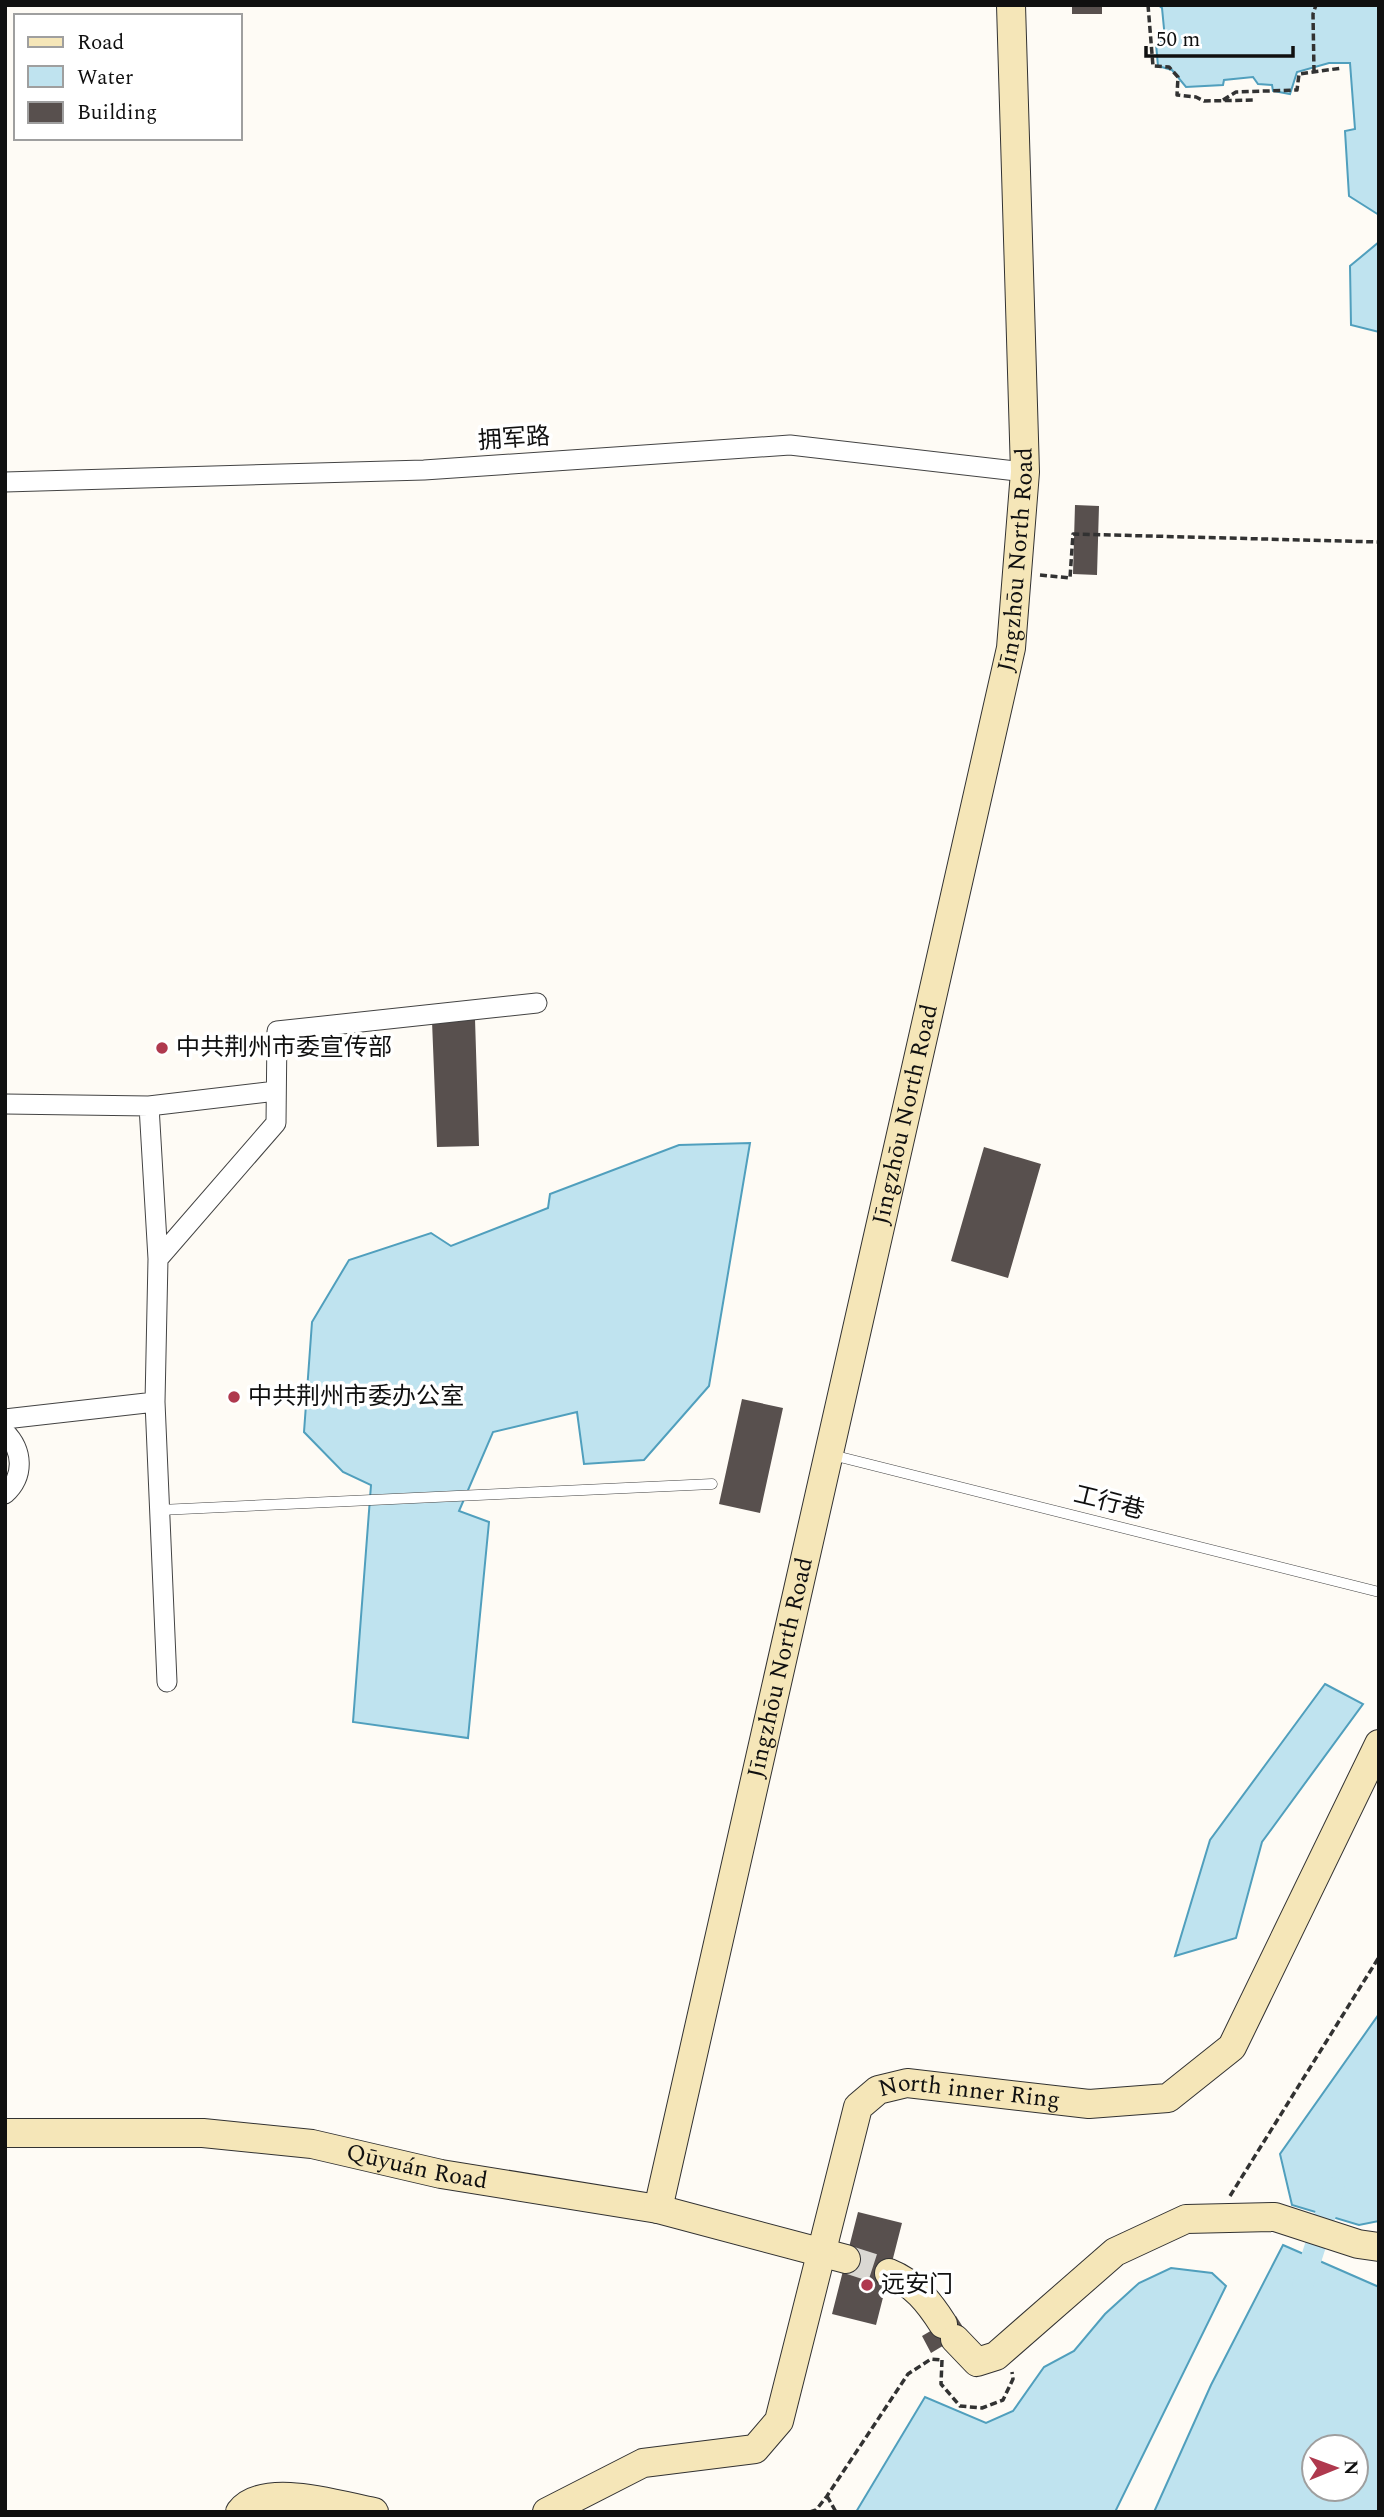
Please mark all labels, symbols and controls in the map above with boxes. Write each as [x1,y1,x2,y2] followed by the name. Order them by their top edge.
[14,14,242,140] legend
[1146,14,1293,58] scale bar
[1156,24,1200,56] text: 50 m
[77,27,124,59] text: Road
[77,62,133,94] text: Water
[77,97,157,129] text: Building
[477,419,551,459] street label: 拥军路
[988,447,1043,675] street label: Jīngzhōu North Road
[863,1001,948,1229] street label: Jīngzhōu North Road
[176,1030,392,1066] place label: 中共荆州市委宣传部
[154,1040,170,1056] marker: 中共荆州市委宣传部
[248,1379,464,1415] place label: 中共荆州市委办公室
[226,1389,242,1405] marker: 中共荆州市委办公室
[1070,1477,1148,1529] street label: 工行巷
[738,1554,823,1782] street label: Jīngzhōu North Road
[875,2065,1062,2119] street label: North inner Ring
[343,2135,490,2199] street label: Qūyuán Road
[881,2267,953,2303] place label: 远安门
[859,2277,875,2293] marker: 远安门
[1300,2433,1370,2503] north arrow
[1336,2460,1365,2476] text: N

